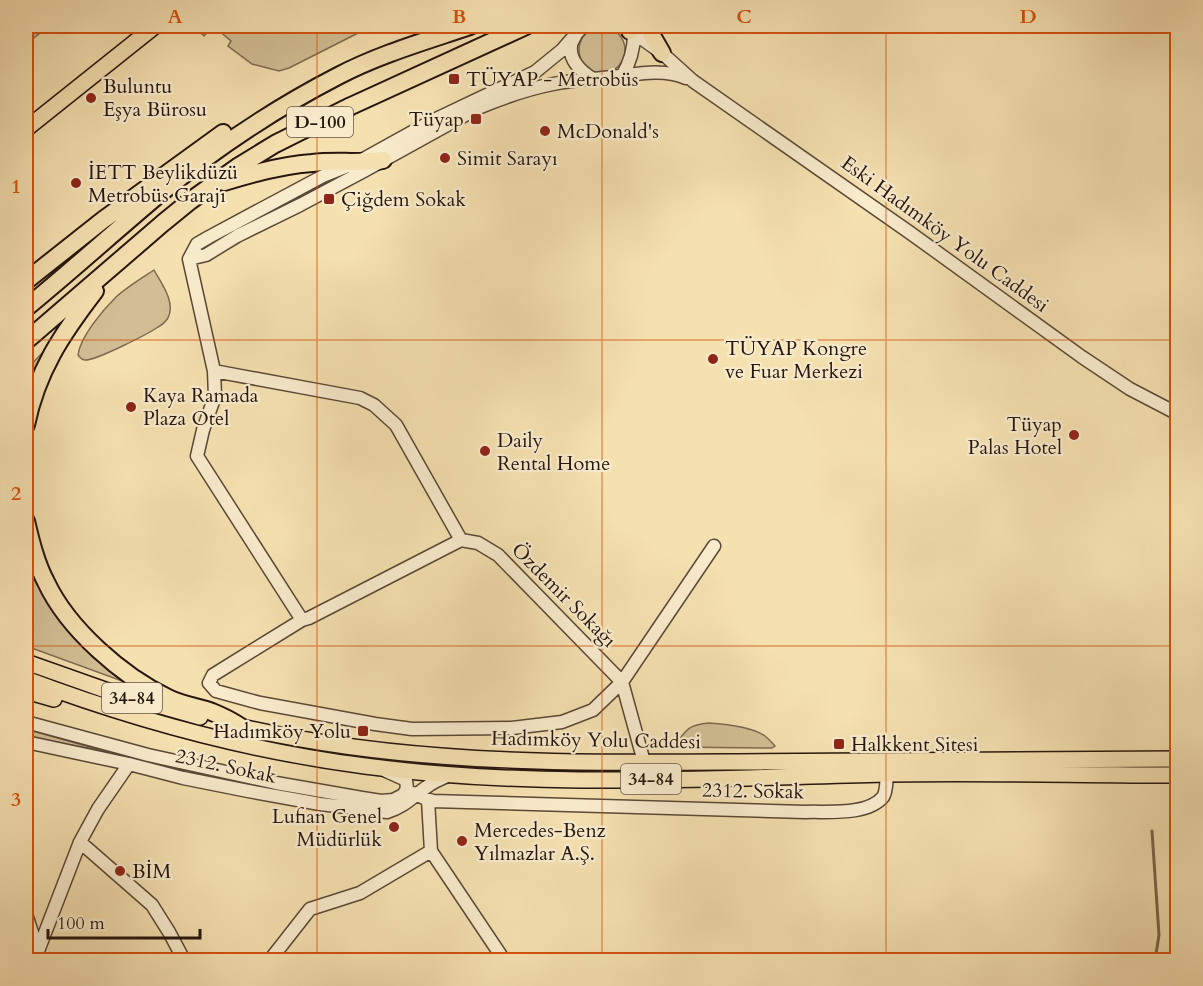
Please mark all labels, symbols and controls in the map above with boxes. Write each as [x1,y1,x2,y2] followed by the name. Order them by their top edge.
[167,3,183,30] text: A
[452,3,466,30] text: B
[736,3,752,30] text: C
[1019,3,1037,30] text: D
[466,66,638,93] place label: TÜYAP - Metrobüs
[447,72,461,86] marker: TÜYAP - Metrobüs
[103,73,207,123] place label: Buluntu Eşya Bürosu
[84,91,98,105] marker: Buluntu Eşya Bürosu
[409,106,464,133] place label: Tüyap
[287,107,353,137] road number: D-100
[469,112,483,126] marker: Tüyap
[557,118,659,145] place label: McDonald's
[538,124,552,138] marker: McDonald's
[457,145,558,172] place label: Simit Sarayı
[836,149,1055,319] street label: Eski Hadımköy Yolu Caddesi
[438,151,452,165] marker: Simit Sarayı
[88,159,238,209] place label: İETT Beylikdüzü Metrobüs Garajı
[11,173,21,200] text: 1
[69,176,83,190] marker: İETT Beylikdüzü Metrobüs Garajı
[341,186,466,213] place label: Çiğdem Sokak
[322,192,336,206] marker: Çiğdem Sokak
[725,335,867,385] place label: TÜYAP Kongre ve Fuar Merkezi
[706,352,720,366] marker: TÜYAP Kongre ve Fuar Merkezi
[143,382,259,432] place label: Kaya Ramada Plaza Otel
[124,400,138,414] marker: Kaya Ramada Plaza Otel
[968,411,1062,461] place label: Tüyap Palas Hotel
[497,427,610,477] place label: Daily Rental Home
[1067,428,1081,442] marker: Tüyap Palas Hotel
[478,444,492,458] marker: Daily Rental Home
[11,480,21,507] text: 2
[506,537,623,654] street label: Özdemir Sokağı
[102,683,162,713] road number: 34-84
[213,718,351,745] place label: Hadımköy Yolu
[356,724,370,738] marker: Hadımköy Yolu
[491,725,701,755] street label: Hadımköy Yolu Caddesi
[851,731,979,758] place label: Halkkent Sitesi
[832,737,846,751] marker: Halkkent Sitesi
[173,742,279,790] street label: 2312. Sokak
[621,764,681,794] road number: 34-84
[702,777,805,805] street label: 2312. Sokak
[11,786,21,813] text: 3
[272,803,382,853] place label: Lufian Genel Müdürlük
[474,817,606,867] place label: Mercedes-Benz Yılmazlar A.Ş.
[387,820,401,834] marker: Lufian Genel Müdürlük
[455,834,469,848] marker: Mercedes-Benz Yılmazlar A.Ş.
[132,858,171,885] place label: BİM
[113,864,127,878] marker: BİM
[48,902,200,940] scale bar
[57,911,105,936] text: 100 m

